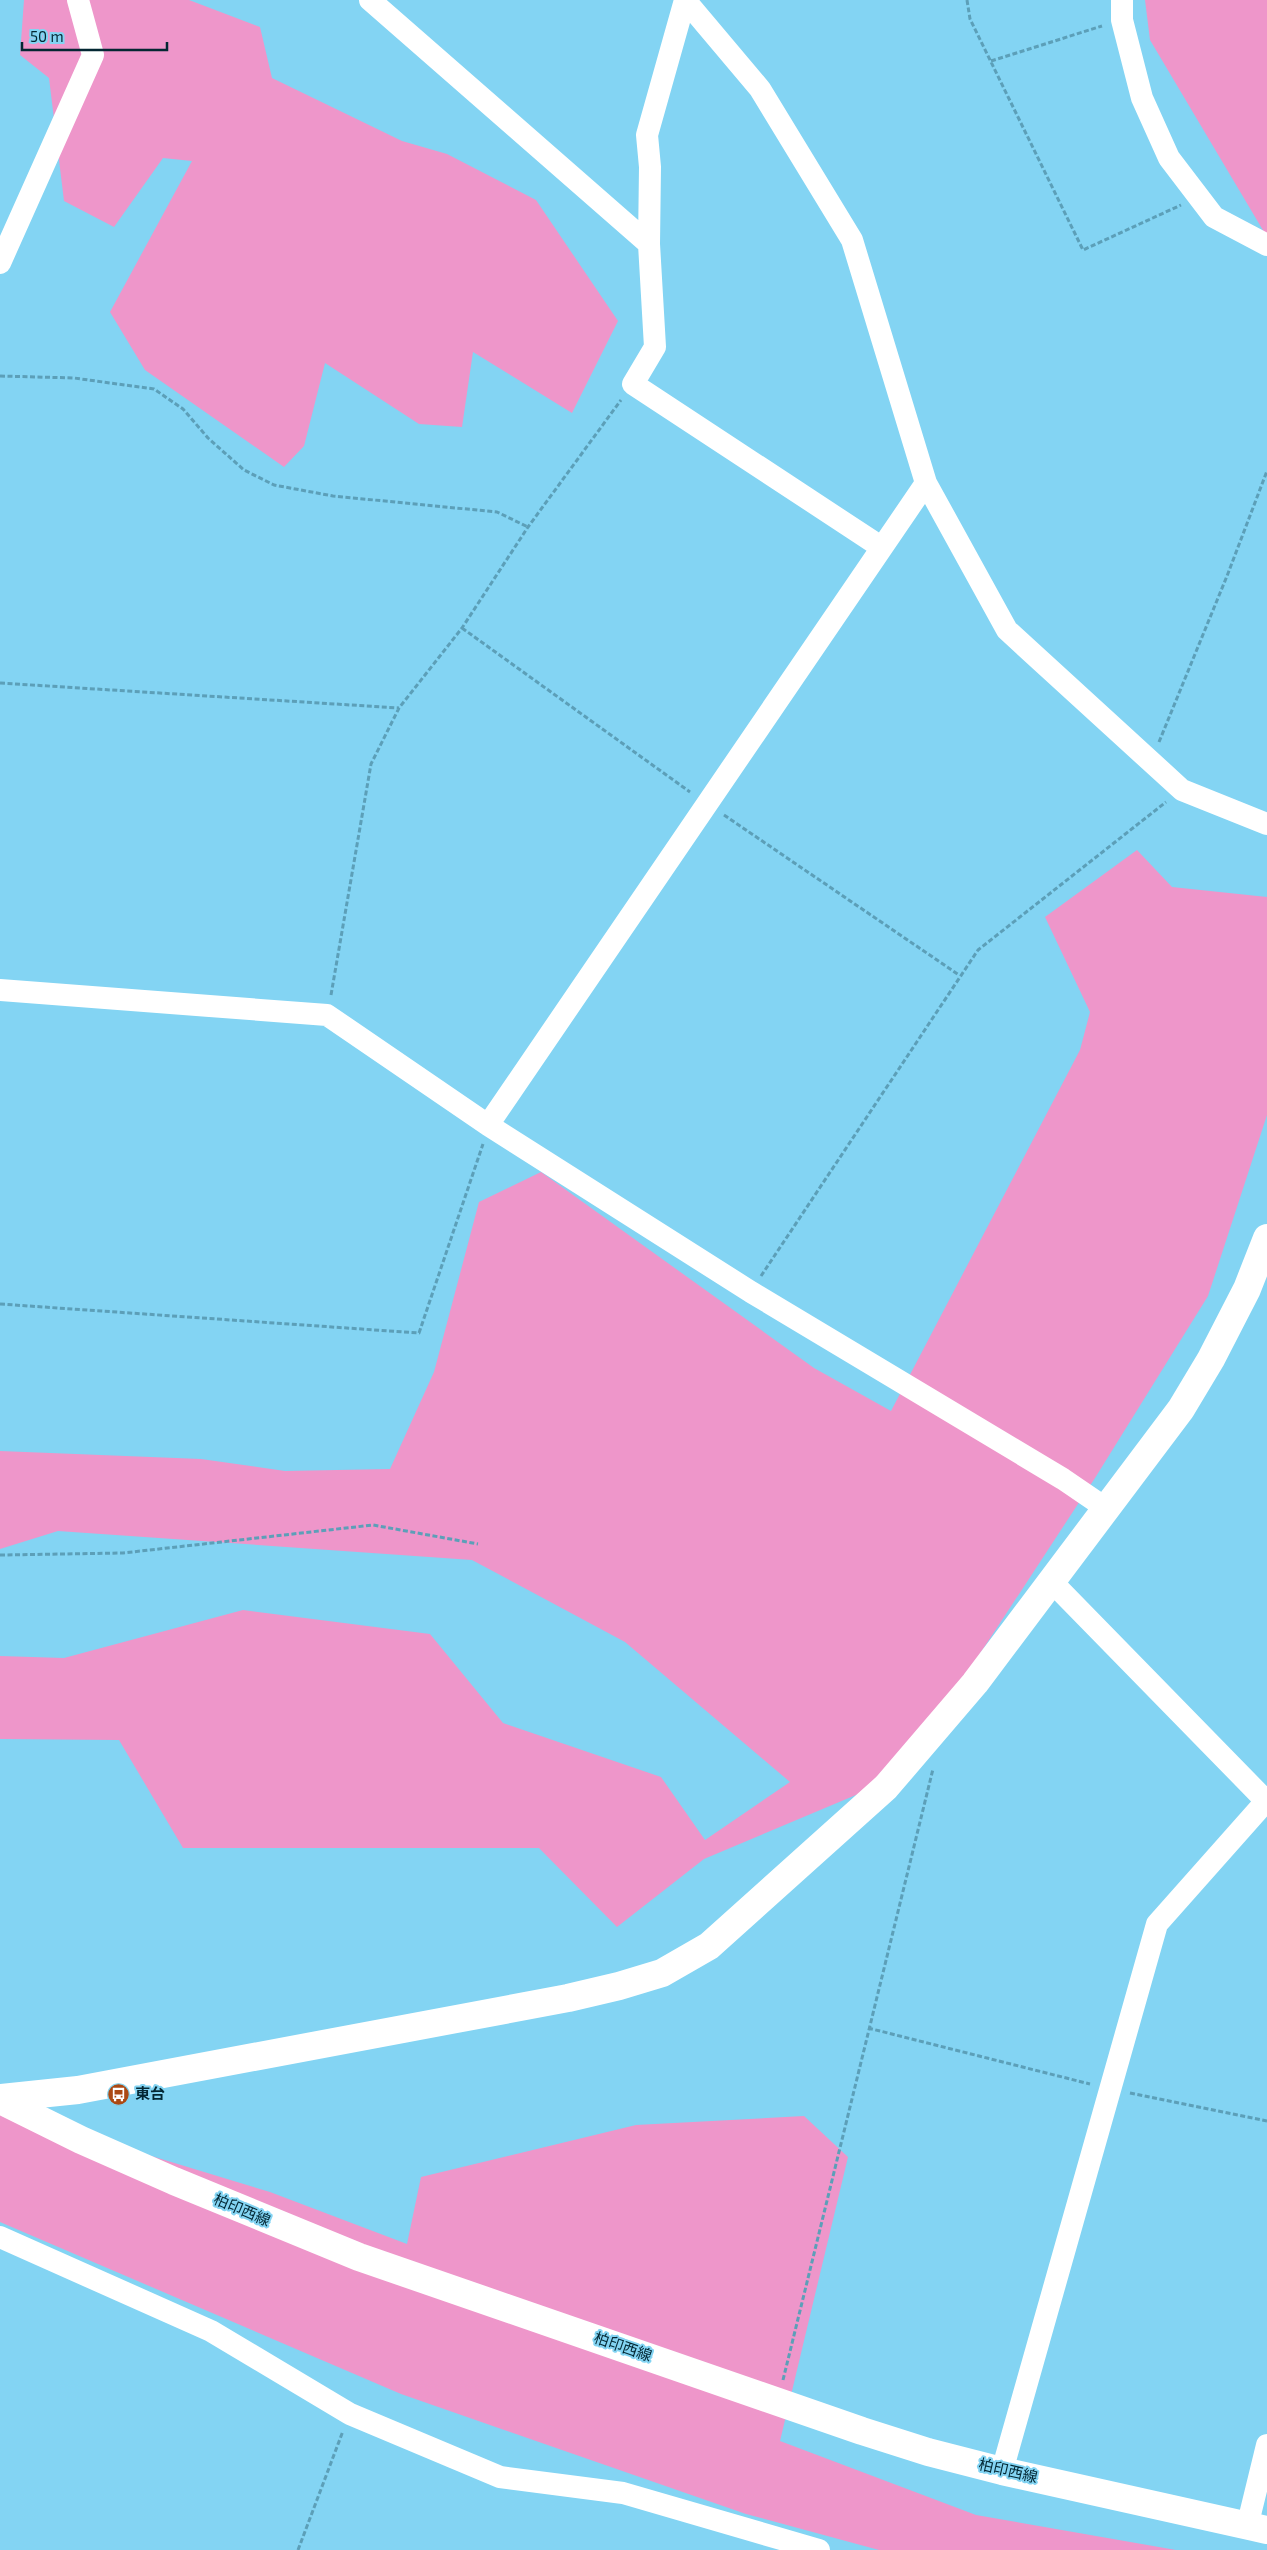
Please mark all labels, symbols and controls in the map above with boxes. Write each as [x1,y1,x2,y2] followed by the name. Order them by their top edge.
[22,20,168,52] scale bar
[30,27,64,45] text: 50 m
[107,2082,131,2106] bus stop icon: 東台
[135,2084,165,2102] place label: 東台
[211,2189,274,2229] street label: 柏印西線
[592,2328,655,2364] street label: 柏印西線
[977,2455,1039,2486] street label: 柏印西線

